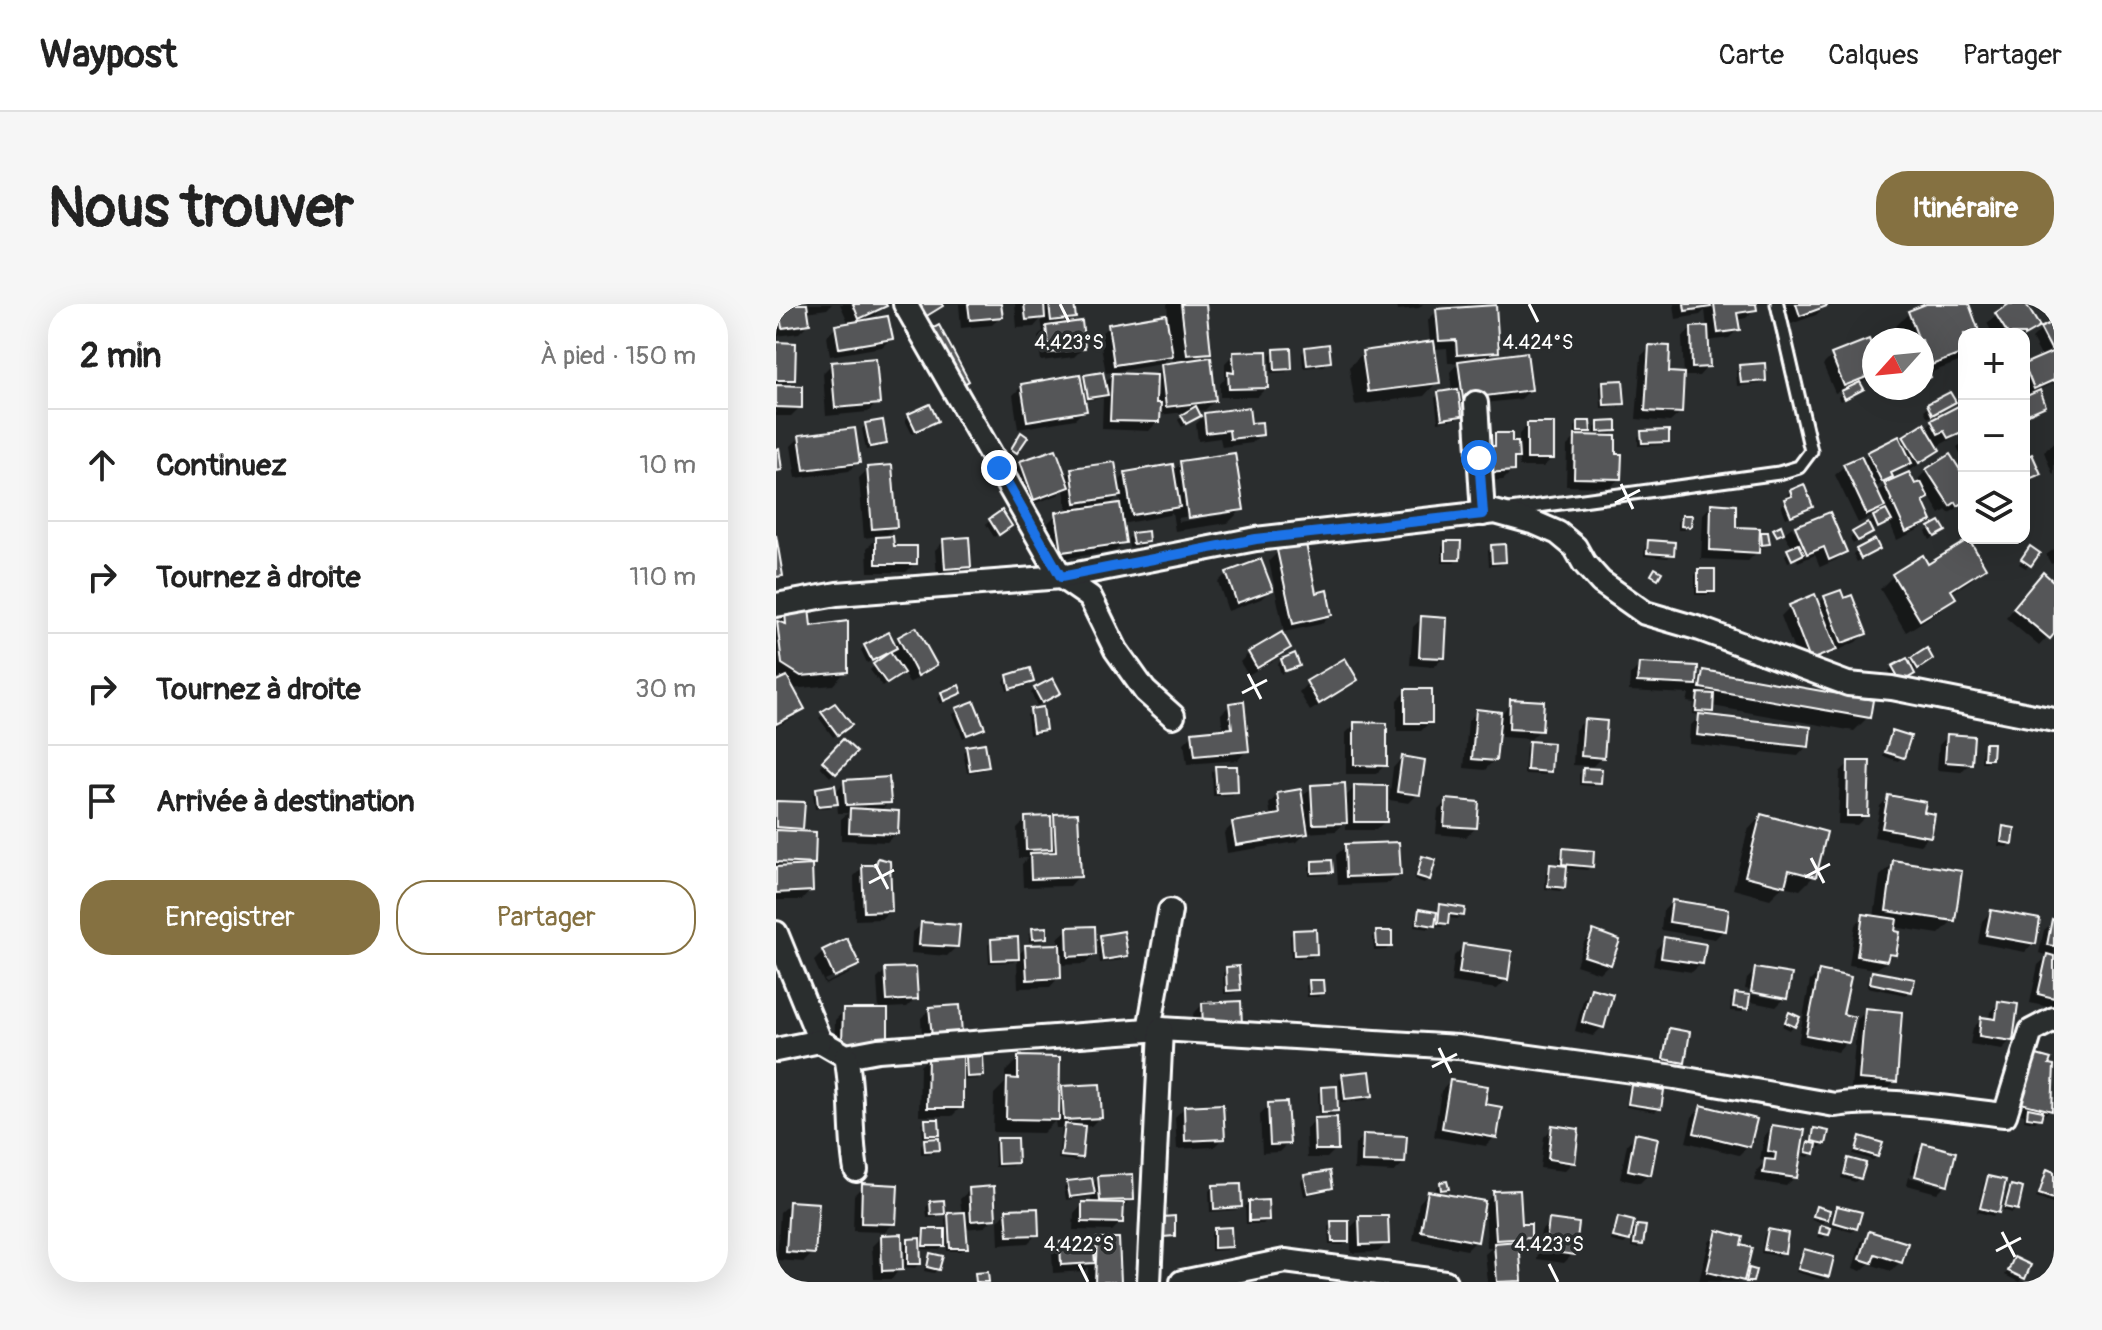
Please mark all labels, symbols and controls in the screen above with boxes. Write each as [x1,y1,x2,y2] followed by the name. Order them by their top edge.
[40,31,177,79] text: Waypost
[1719,38,1784,73] text: Carte
[1828,38,1918,73] text: Calques
[1962,38,2062,73] text: Partager
[1876,171,2054,246] button: Itinéraire
[48,174,354,243] text: Nous trouver
[1862,328,1934,400] north arrow
[1958,328,2030,544] map controls
[1958,328,2030,400] button: +
[1034,330,1104,355] text: 4.423°S
[1503,330,1573,355] text: 4.424°S
[80,335,162,378] text: 2 min
[540,340,696,372] text: À pied · 150 m
[1958,400,2030,472] button: −
[1461,440,1497,476] route start
[80,443,124,487] icon: ahead
[156,447,287,484] text: Continuez
[639,449,696,481] text: 10 m
[981,450,1017,486] route end
[1958,472,2030,544] button: layers
[80,555,124,599] icon: right
[156,559,360,596] text: Tournez à droite
[629,561,696,593] text: 110 m
[80,667,124,711] icon: right
[156,671,360,708] text: Tournez à droite
[635,673,696,705] text: 30 m
[80,779,124,823] icon: arrive
[156,783,415,820] text: Arrivée à destination
[80,880,380,955] button: Enregistrer
[396,880,696,955] button: Partager
[1044,1232,1114,1257] text: 4.422°S
[1514,1232,1584,1257] text: 4.423°S

